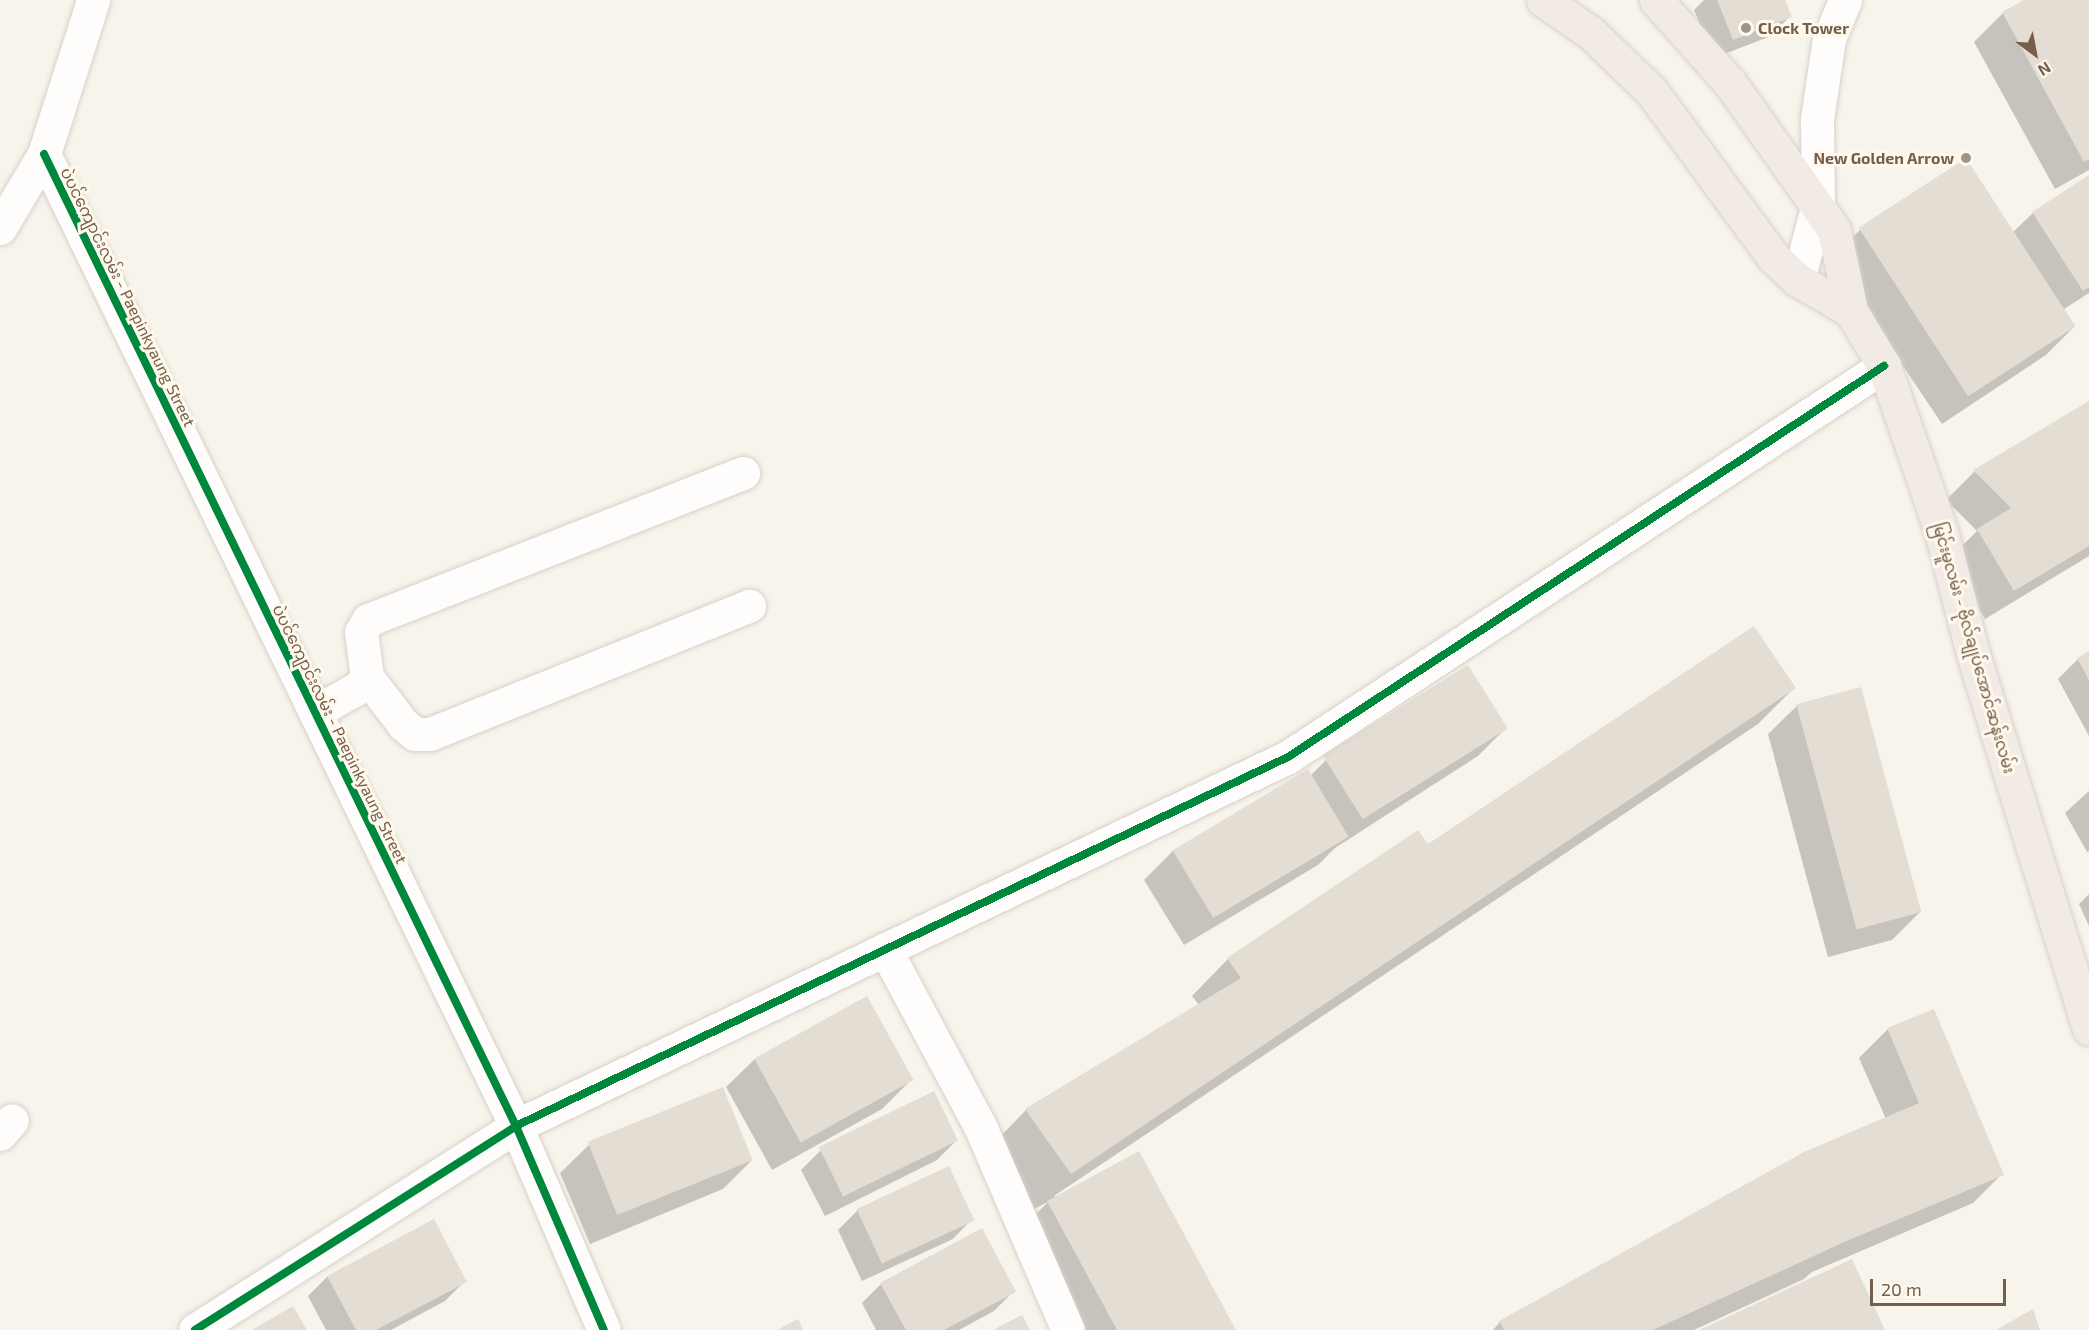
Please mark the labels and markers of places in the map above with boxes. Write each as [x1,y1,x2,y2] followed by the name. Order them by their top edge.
[1758,18,1849,38] place label: Clock Tower
[1739,21,1753,35] marker: Clock Tower
[1813,148,1954,168] place label: New Golden Arrow
[1959,151,1973,165] marker: New Golden Arrow

